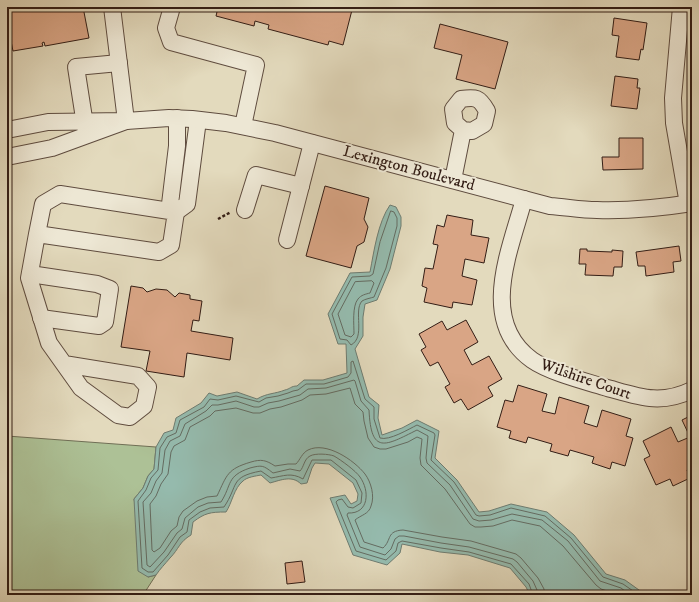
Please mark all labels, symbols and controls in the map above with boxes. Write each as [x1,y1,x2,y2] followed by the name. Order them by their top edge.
[341,141,477,195] street label: Lexington Boulevard
[537,354,634,404] street label: Wilshire Court

